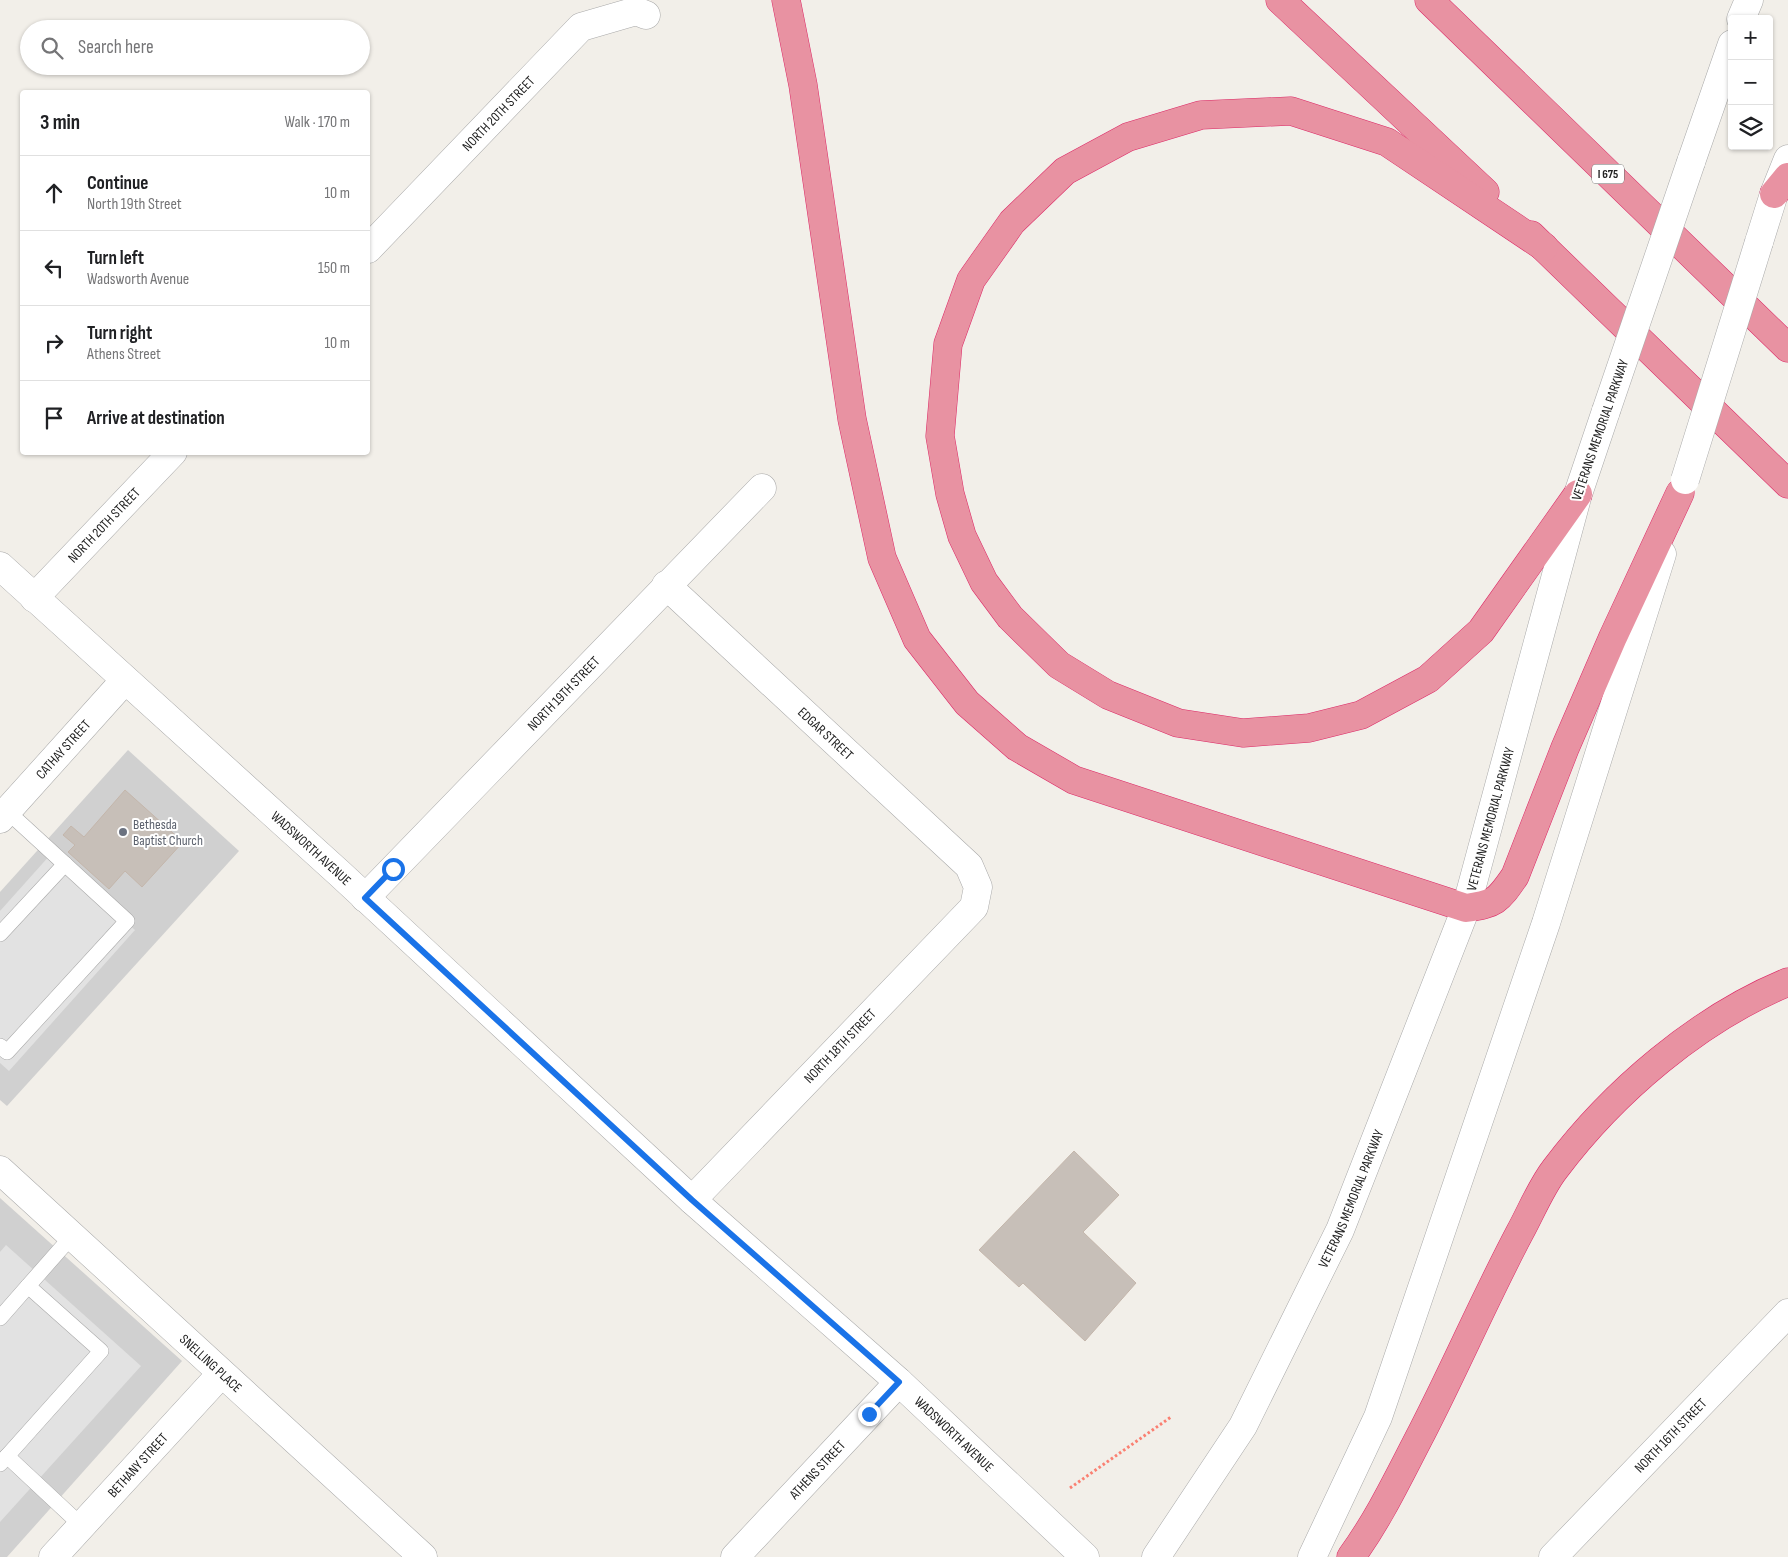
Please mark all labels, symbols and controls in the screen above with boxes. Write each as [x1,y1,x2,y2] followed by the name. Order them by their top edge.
[1728,15,1773,150] map controls
[1728,15,1773,60] button: +
[20,20,370,75] search box
[38,34,66,62] icon: search
[78,36,154,59] text: Search here
[1728,60,1773,105] button: −
[458,72,538,154] street label: NORTH 20TH STREET
[1728,105,1773,150] button: layers
[40,110,80,135] text: 3 min
[285,113,350,132] text: Walk · 170 m
[1592,164,1624,183] road number: I 675
[87,172,148,195] text: Continue
[40,179,68,207] icon: ahead
[324,184,350,203] text: 10 m
[87,195,182,214] text: North 19th Street
[87,247,144,270] text: Turn left
[40,254,68,282] icon: left
[318,259,350,278] text: 150 m
[87,270,189,289] text: Wadsworth Avenue
[87,322,152,345] text: Turn right
[40,329,68,357] icon: right
[324,334,350,353] text: 10 m
[87,345,161,364] text: Athens Street
[1568,357,1632,503] street label: VETERANS MEMORIAL PARKWAY
[40,404,68,432] icon: arrive
[87,407,225,430] text: Arrive at destination
[64,484,144,566] street label: NORTH 20TH STREET
[523,652,603,734] street label: NORTH 19TH STREET
[795,703,857,763] street label: EDGAR STREET
[32,716,94,782] street label: CATHAY STREET
[1463,745,1518,893] street label: VETERANS MEMORIAL PARKWAY
[268,807,355,889] street label: WADSWORTH AVENUE
[133,816,203,849] place label: Bethesda Baptist Church
[117,826,129,838] marker: Bethesda Baptist Church
[382,858,405,881] route start
[800,1005,880,1087] street label: NORTH 18TH STREET
[1314,1127,1387,1270] street label: VETERANS MEMORIAL PARKWAY
[176,1330,246,1396] street label: SNELLING PLACE
[911,1393,998,1475] street label: WADSWORTH AVENUE
[1631,1394,1710,1476] street label: NORTH 16TH STREET
[858,1403,881,1426] route end
[104,1429,172,1501] street label: BETHANY STREET
[785,1436,849,1503] street label: ATHENS STREET

